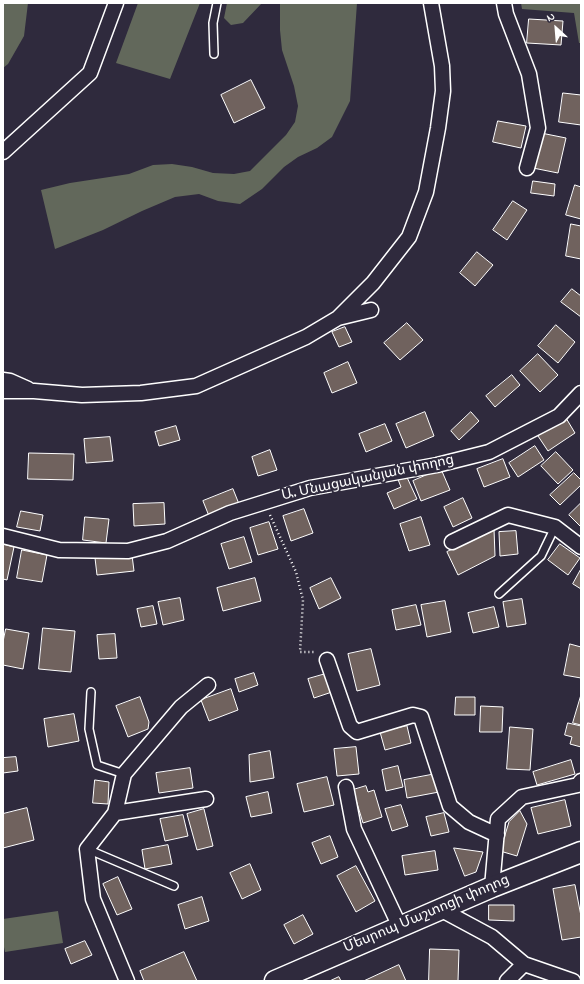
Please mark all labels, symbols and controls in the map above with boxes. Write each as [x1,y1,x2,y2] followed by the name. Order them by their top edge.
[536,8,576,48] north arrow
[544,8,558,26] text: N
[280,453,456,505] street label: Ա. Մնացականյան փողոց
[342,872,512,958] street label: Մեսրոպ Մաշտոցի փողոց

